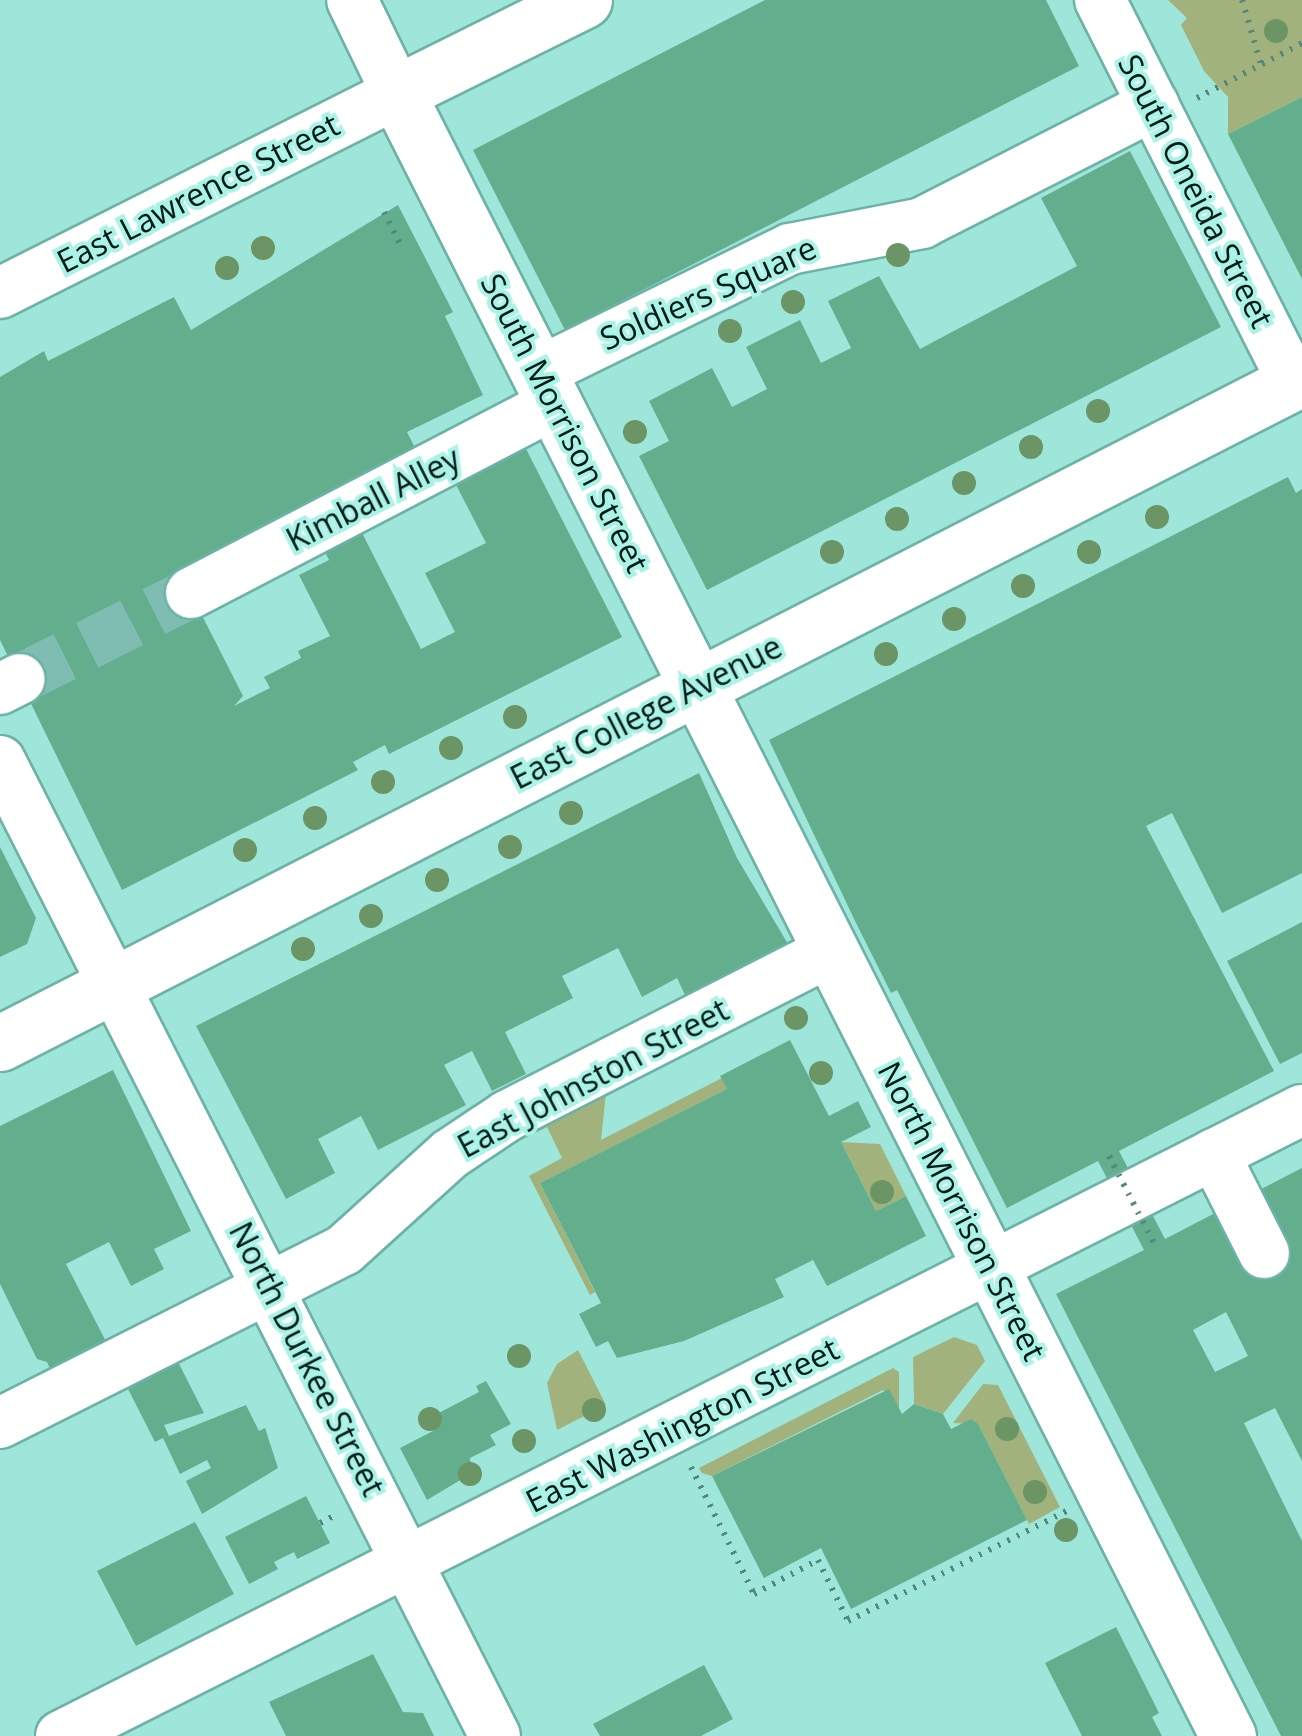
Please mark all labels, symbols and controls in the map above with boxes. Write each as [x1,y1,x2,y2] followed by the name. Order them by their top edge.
[1110,48,1282,334] street label: South Oneida Street
[51,105,345,281] street label: East Lawrence Street
[594,228,822,358] street label: Soldiers Square
[473,267,657,579] street label: South Morrison Street
[280,439,466,559] street label: Kimball Alley
[504,627,788,797] street label: East College Avenue
[451,990,735,1166] street label: East Johnston Street
[870,1055,1054,1367] street label: North Morrison Street
[221,1216,393,1502] street label: North Durkee Street
[519,1329,845,1521] street label: East Washington Street

